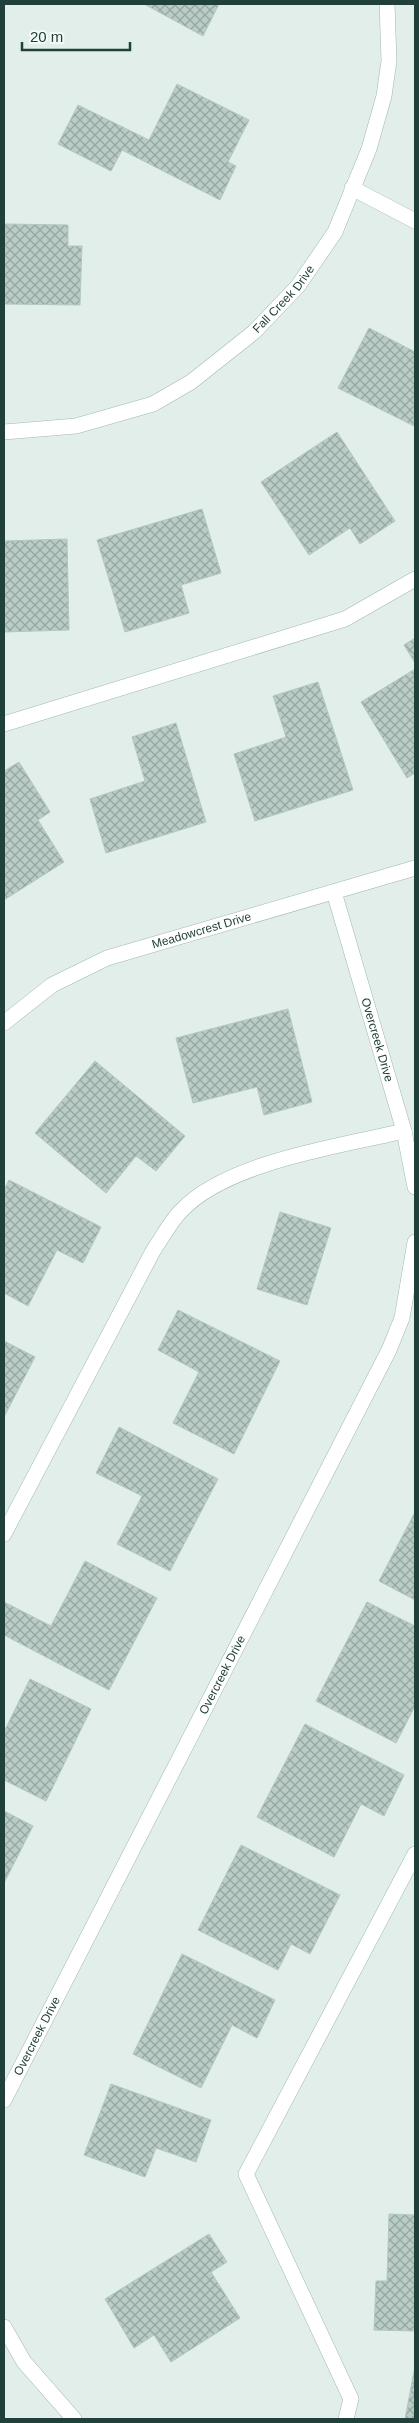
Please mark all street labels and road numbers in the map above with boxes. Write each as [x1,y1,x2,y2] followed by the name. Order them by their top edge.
[250,262,317,336] street label: Fall Creek Drive
[150,909,253,952] street label: Meadowcrest Drive
[358,996,396,1084] street label: Overcreek Drive
[196,1633,248,1717] street label: Overcreek Drive
[11,1994,63,2078] street label: Overcreek Drive

